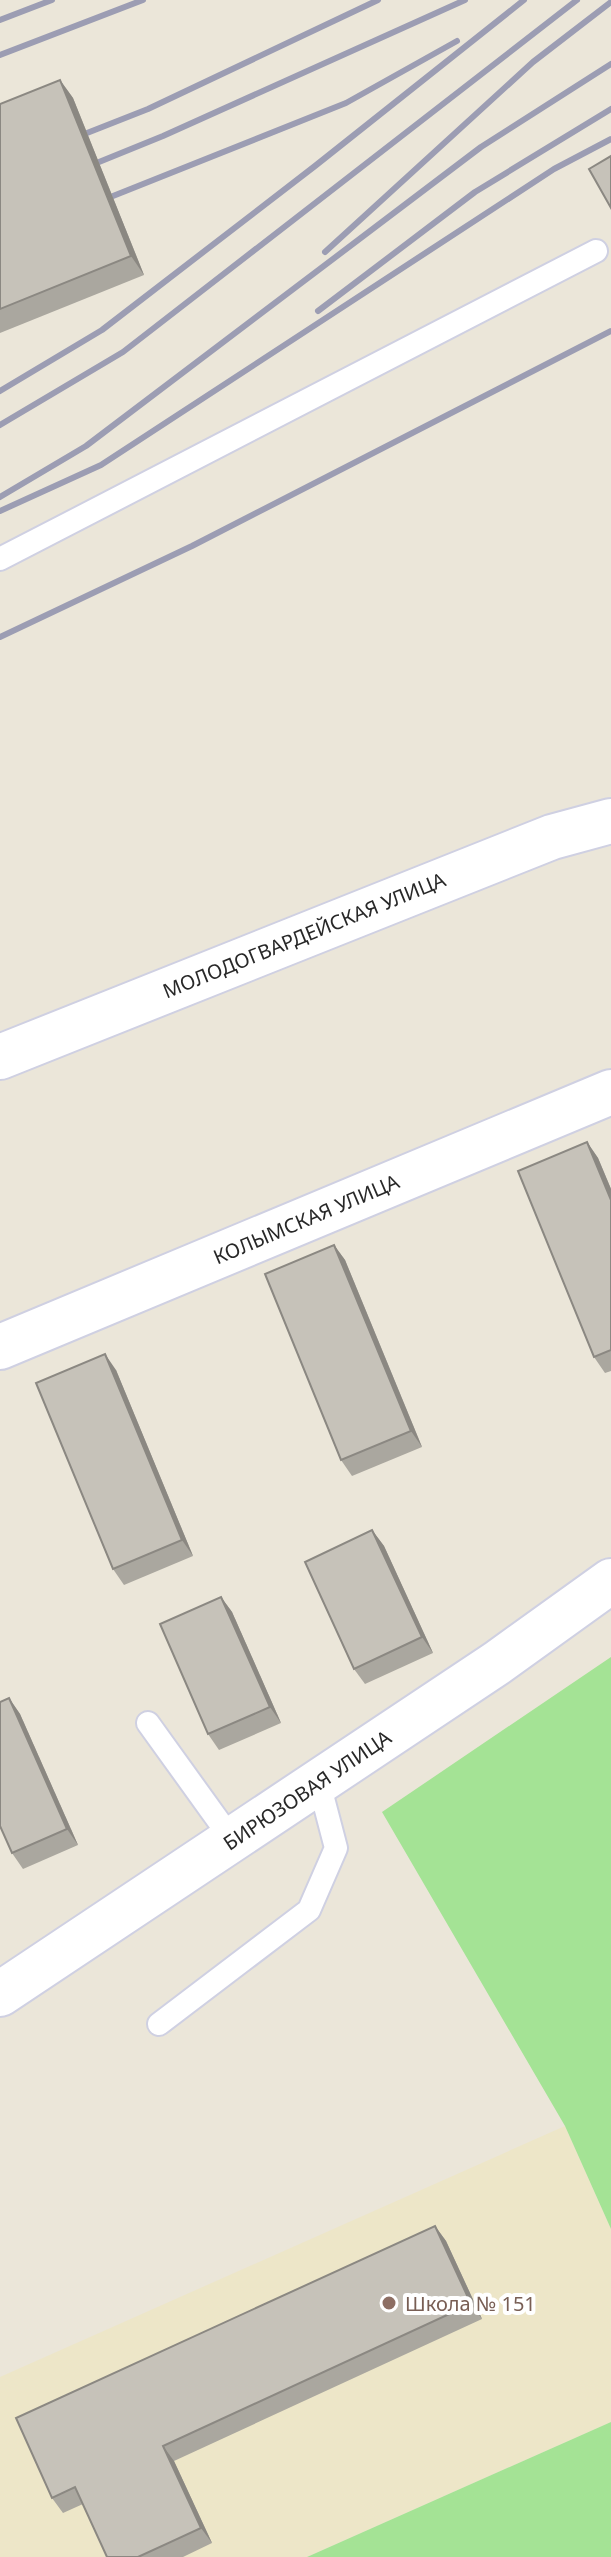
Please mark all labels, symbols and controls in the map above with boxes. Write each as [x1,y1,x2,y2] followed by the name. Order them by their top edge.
[159,866,450,1004] street label: МОЛОДОГВАРДЕЙСКАЯ УЛИЦА
[209,1168,403,1270] street label: КОЛЫМСКАЯ УЛИЦА
[218,1724,396,1856] street label: БИРЮЗОВАЯ УЛИЦА
[405,2290,536,2317] place label: Школа № 151
[380,2294,398,2312] marker: Школа № 151

